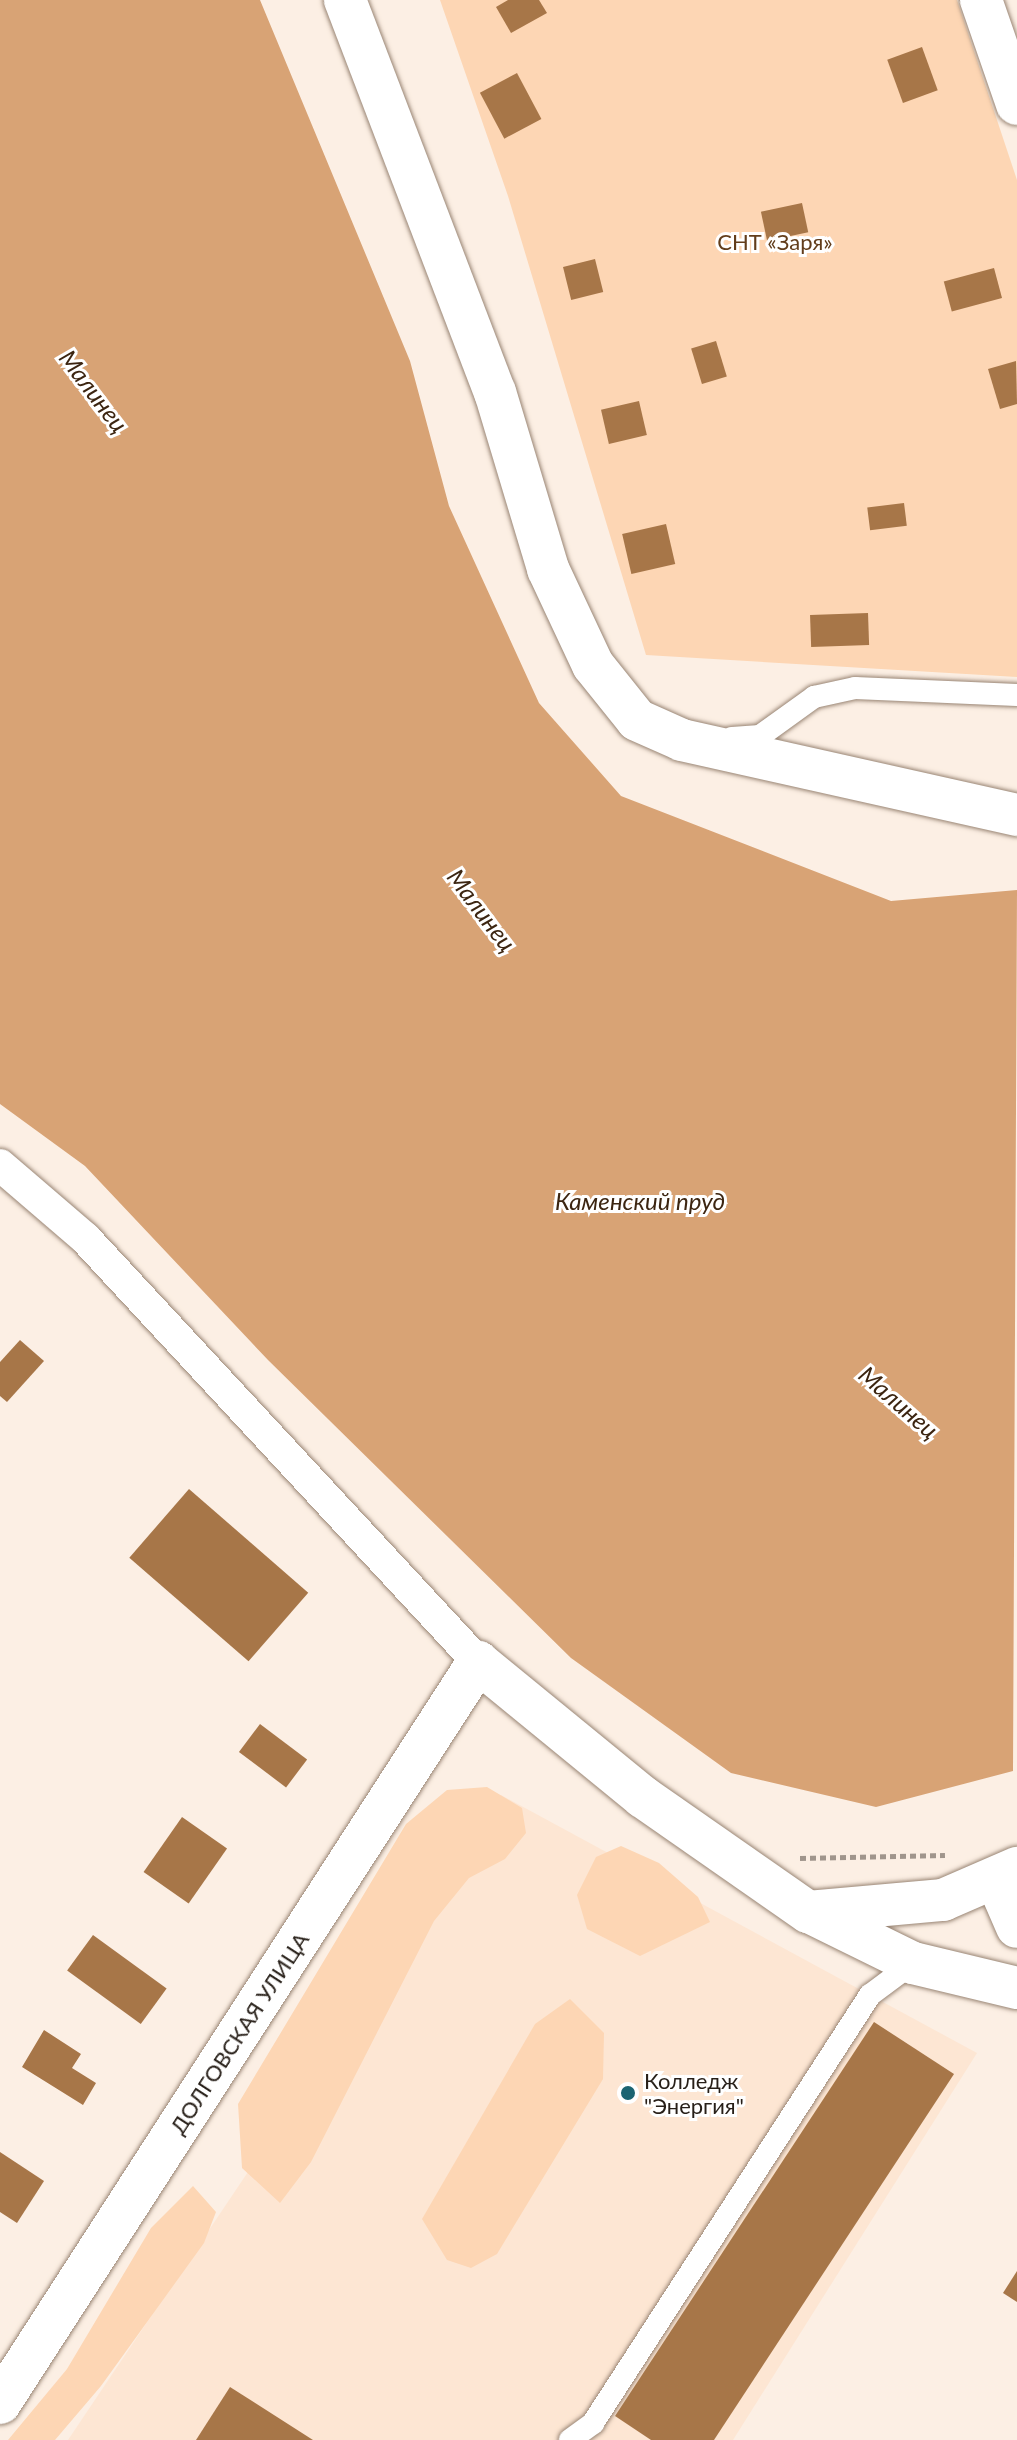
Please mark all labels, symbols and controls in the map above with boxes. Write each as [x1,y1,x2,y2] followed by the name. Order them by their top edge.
[717,229,833,255] park label: СНТ «Заря»
[54,344,134,438] water label: Малинец
[442,863,522,957] water label: Малинец
[555,1187,725,1215] water label: Каменский пруд
[853,1360,945,1444] water label: Малинец
[164,1927,314,2139] street label: ДОЛГОВСКАЯ УЛИЦА
[644,2067,744,2118] place label: Колледж "Энергия"
[619,2084,637,2102] marker: Колледж "Энергия"

